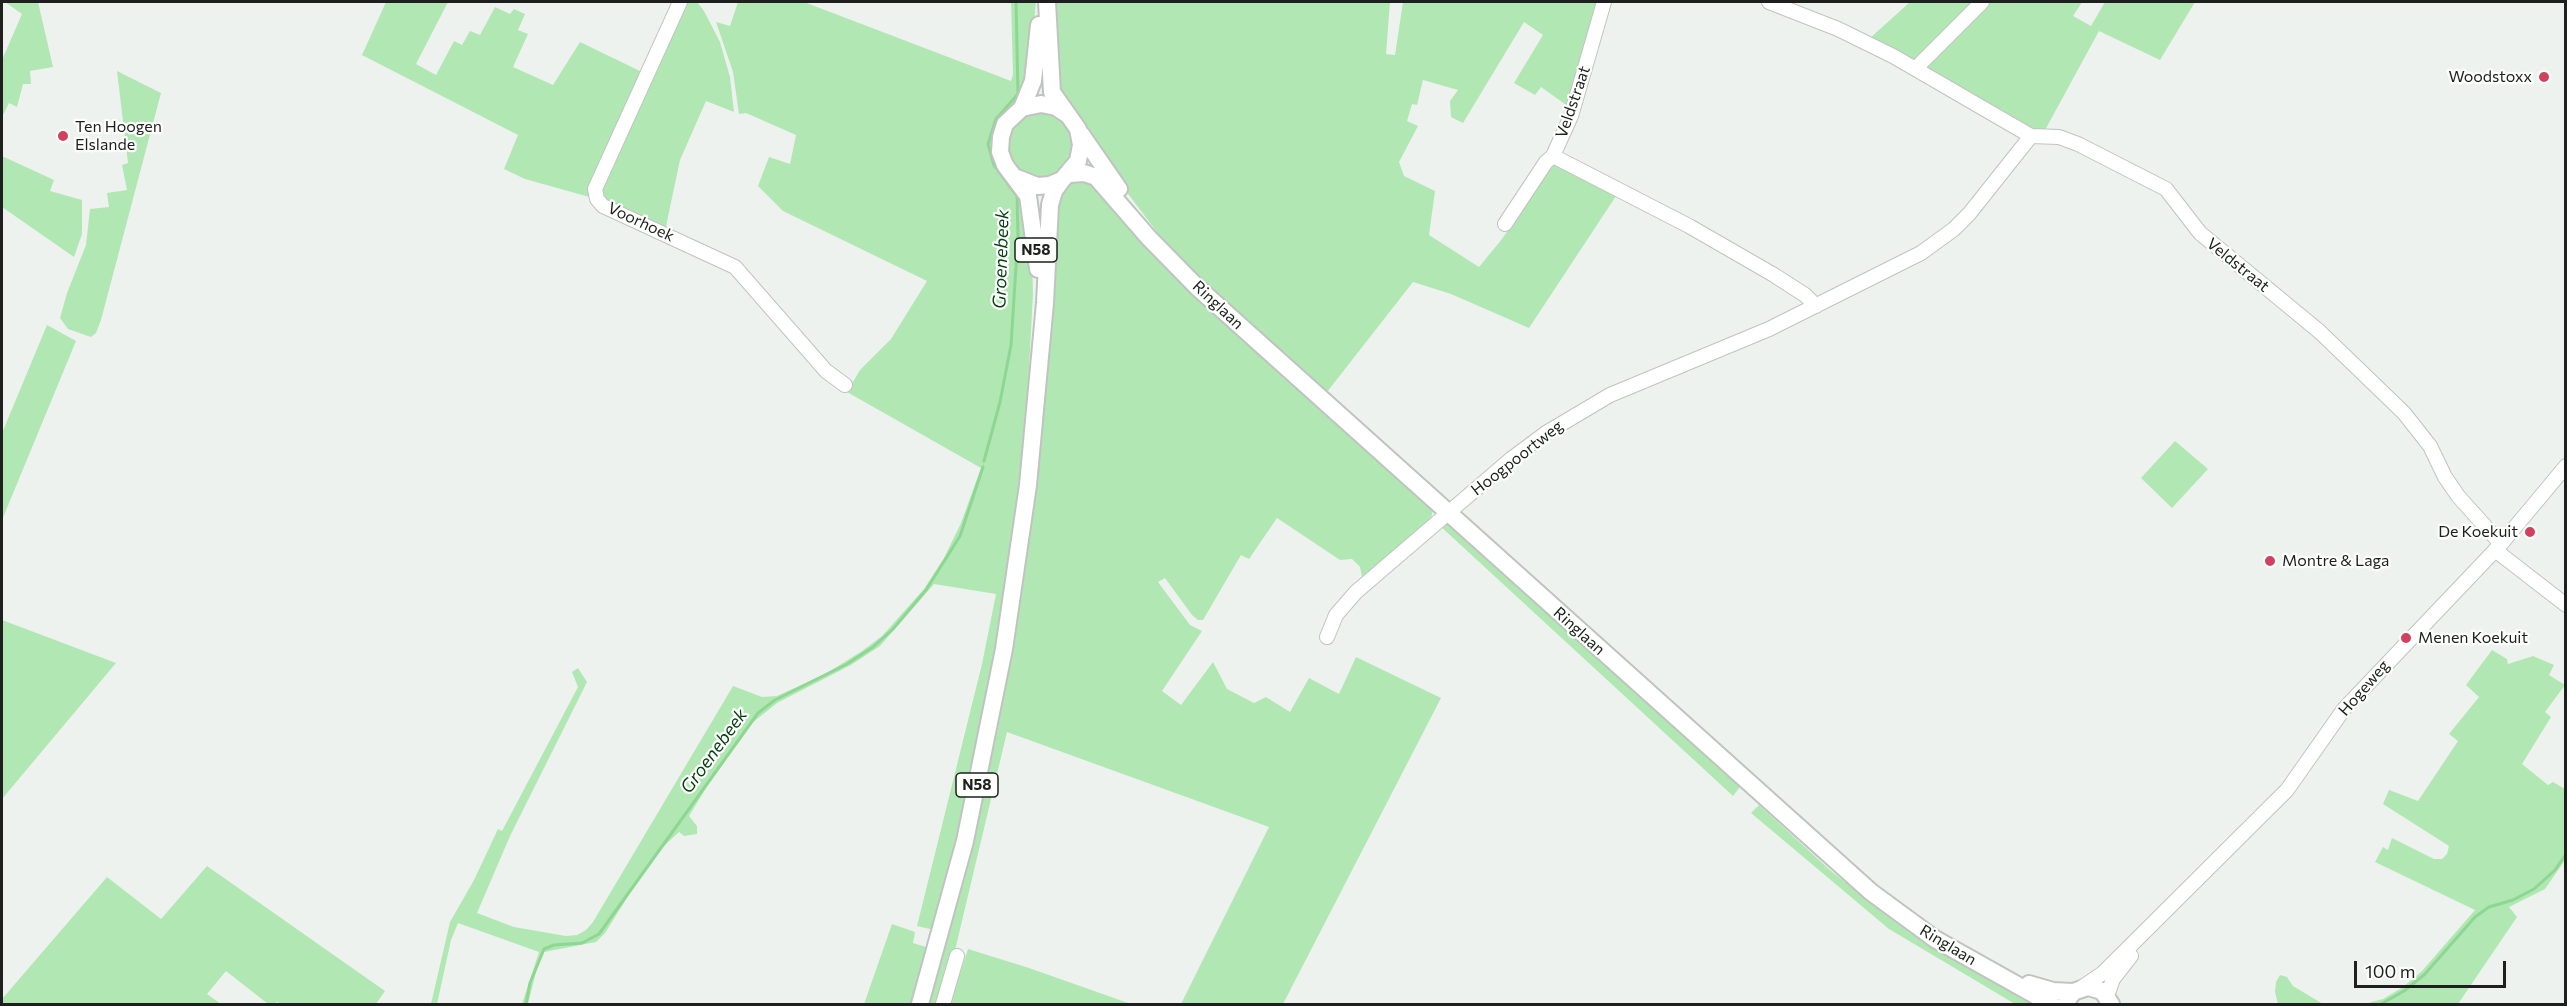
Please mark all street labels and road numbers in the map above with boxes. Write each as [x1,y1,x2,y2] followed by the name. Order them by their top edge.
[1552,63,1594,141] street label: Veldstraat
[605,198,677,246] street label: Voorhoek
[2203,234,2273,296] street label: Veldstraat
[1015,238,1057,262] road number: N58
[1189,277,1247,333] street label: Ringlaan
[1467,416,1567,500] street label: Hoogpoortweg
[1549,603,1609,659] street label: Ringlaan
[2334,656,2394,720] street label: Hogeweg
[956,773,998,797] road number: N58
[1916,921,1980,969] street label: Ringlaan

